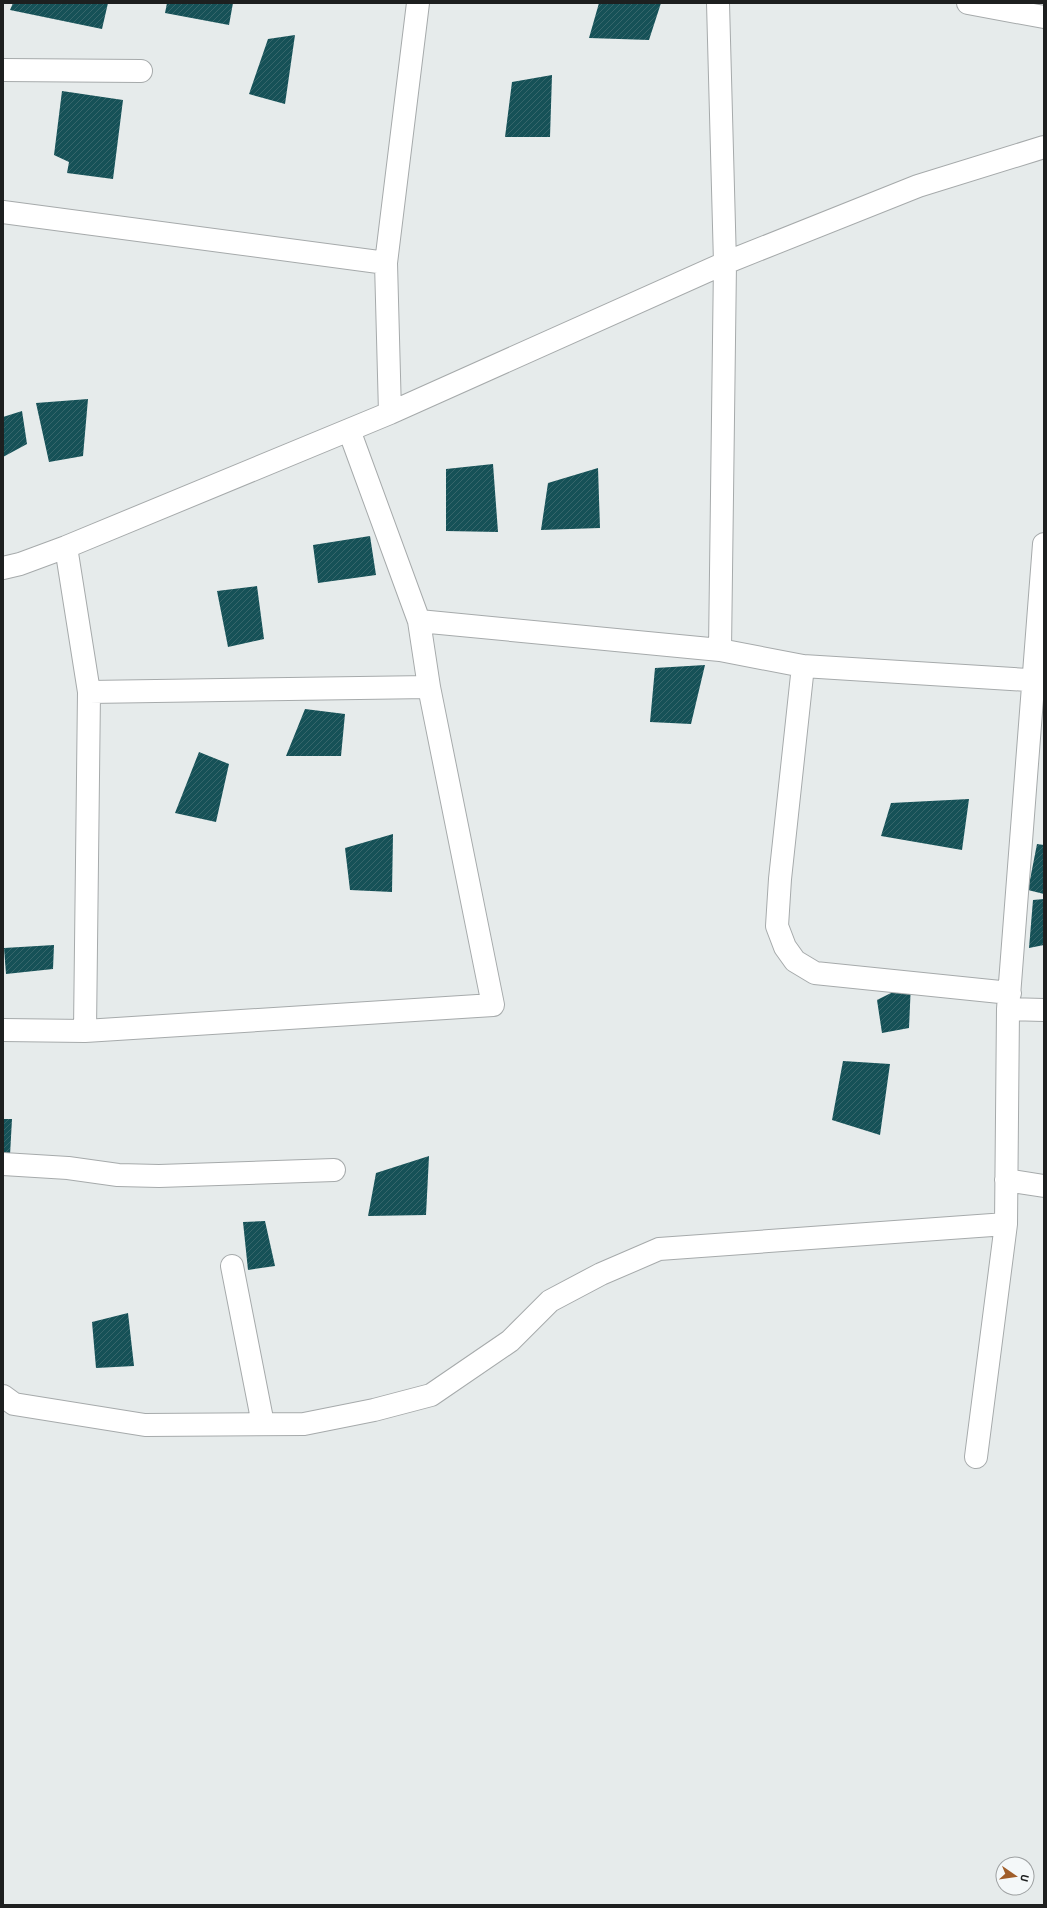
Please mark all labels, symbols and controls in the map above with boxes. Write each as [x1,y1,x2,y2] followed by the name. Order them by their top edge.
[995,1856,1035,1896] north arrow
[1016,1873,1033,1884] text: U

